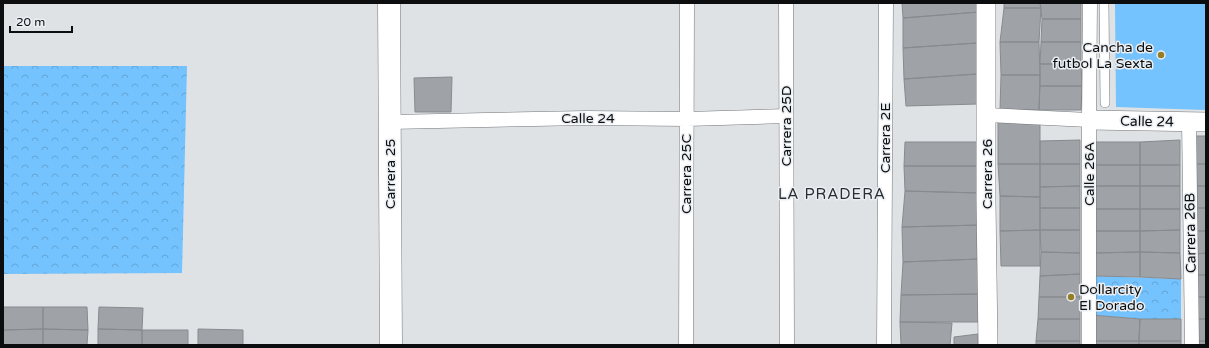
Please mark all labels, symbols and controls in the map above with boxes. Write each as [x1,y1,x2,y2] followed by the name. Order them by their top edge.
[10,8,72,34] scale bar
[16,15,45,29] text: 20 m
[1052,39,1153,72] place label: Cancha de futbol La Sexta
[1156,50,1166,60] marker: Cancha de futbol La Sexta
[778,85,795,167] street label: Carrera 25D
[877,103,894,173] street label: Carrera 2E
[561,110,615,127] street label: Calle 24
[1120,113,1174,130] street label: Calle 24
[678,134,695,214] street label: Carrera 25C
[382,139,399,209] street label: Carrera 25
[979,139,996,209] street label: Carrera 26
[1081,142,1098,206] street label: Calle 26A
[778,185,886,203] district label: LA PRADERA
[1181,193,1200,273] street label: Carrera 26B
[1079,281,1144,314] place label: Dollarcity El Dorado
[1066,292,1076,302] marker: Dollarcity El Dorado

